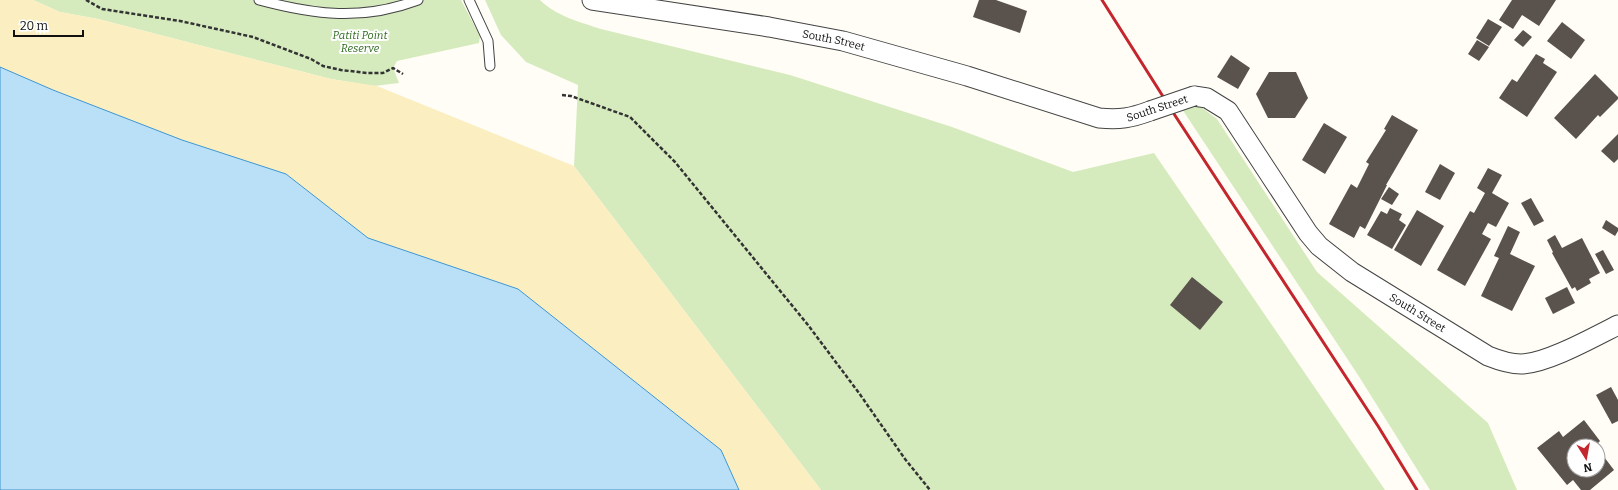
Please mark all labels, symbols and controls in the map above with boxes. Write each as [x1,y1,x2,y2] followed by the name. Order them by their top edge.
[14,12,83,38] scale bar
[20,19,49,33] text: 20 m
[801,27,866,54] street label: South Street
[333,29,388,55] park label: Patiti Point Reserve
[1125,92,1189,124] street label: South Street
[1387,291,1448,335] street label: South Street
[1566,438,1606,478] north arrow
[1582,460,1593,475] text: N

